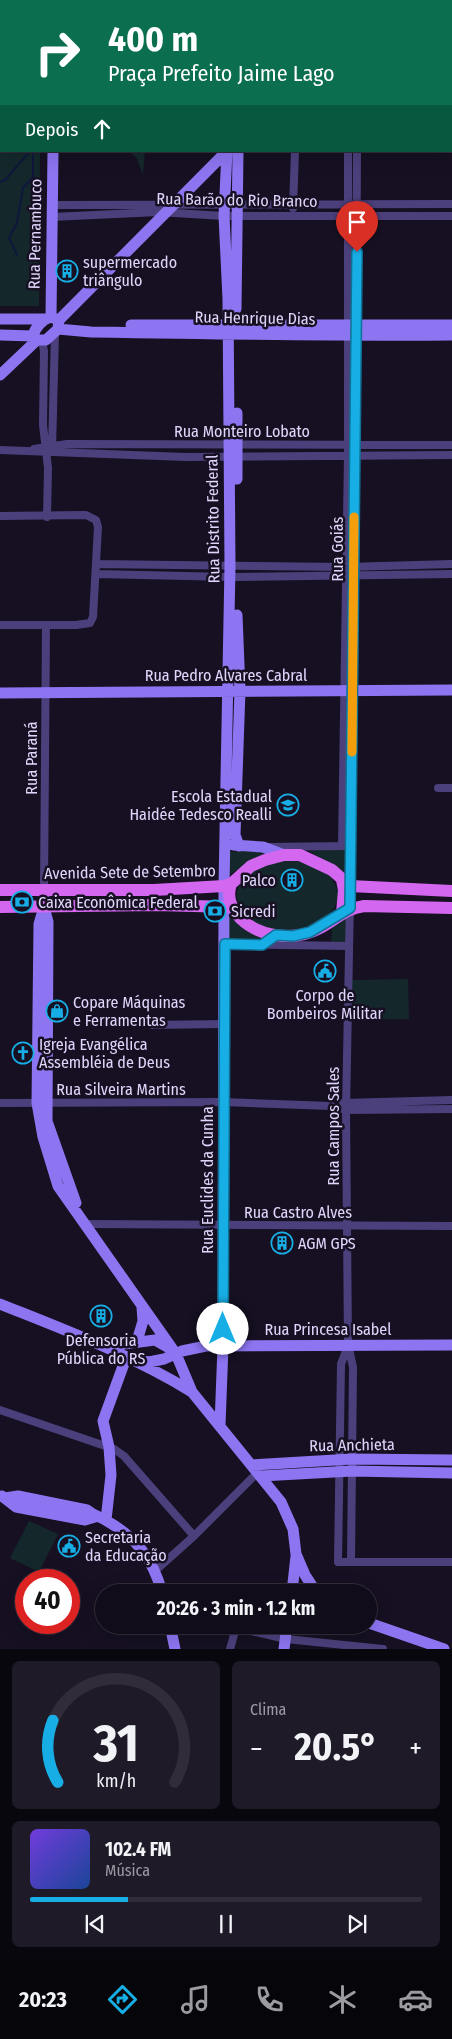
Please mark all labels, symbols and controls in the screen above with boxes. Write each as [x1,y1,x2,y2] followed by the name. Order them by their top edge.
[108,18,198,60] text: 400 m
[25,20,90,85] icon: right
[108,60,335,87] text: Praça Prefeito Jaime Lago
[88,115,116,143] icon: ahead
[25,118,78,141] text: Depois
[25,179,45,289] street label: Rua Pernambuco
[156,189,318,211] street label: Rua Barão do Rio Branco
[336,201,378,252] pin
[343,208,371,236] icon: arrive
[83,253,177,290] place label: supermercado triângulo
[55,259,79,283] building icon: supermercado triângulo
[194,307,316,329] street label: Rua Henrique Dias
[174,422,310,441] street label: Rua Monteiro Lobato
[202,454,224,584] street label: Rua Distrito Federal
[328,516,347,581] street label: Rua Goiás
[145,666,307,685] street label: Rua Pedro Alvares Cabral
[22,721,41,795] street label: Rua Paraná
[129,787,272,824] place label: Escola Estadual Haidée Tedesco Realli
[276,793,300,817] school or university icon: Escola Estadual Haidée Tedesco Realli
[44,861,216,883] street label: Avenida Sete de Setembro
[280,868,304,892] building icon: Palco
[242,871,276,890] place label: Palco
[10,890,34,914] bank icon: Caixa Econômica Federal
[38,893,198,912] place label: Caixa Econômica Federal
[203,899,227,923] bank icon: Sicredi
[231,902,275,921] place label: Sicredi
[313,959,337,983] public building icon: Corpo de Bombeiros Militar
[267,986,384,1023] place label: Corpo de Bombeiros Militar
[73,993,186,1030] place label: Copare Máquinas e Ferramentas
[45,999,69,1023] shop icon: Copare Máquinas e Ferramentas
[39,1035,170,1072] place label: Igreja Evangélica Assembléia de Deus
[11,1041,35,1065] church icon: Igreja Evangélica Assembléia de Deus
[324,1066,343,1185] street label: Rua Campos Sales
[56,1080,186,1099] street label: Rua Silveira Martins
[198,1106,217,1254] street label: Rua Euclides da Cunha
[244,1203,352,1222] street label: Rua Castro Alves
[270,1231,294,1255] building icon: AGM GPS
[298,1234,356,1253] place label: AGM GPS
[196,1302,248,1354] position arrow
[89,1304,113,1328] building icon: Defensoria Pública do RS
[265,1320,391,1339] street label: Rua Princesa Isabel
[57,1331,145,1368] place label: Defensoria Pública do RS
[309,1435,395,1455] street label: Rua Anchieta
[85,1528,167,1565] place label: Secretaria da Educação
[57,1534,81,1558] public building icon: Secretaria da Educação
[15,1569,80,1634] speed limit sign: 40
[157,1597,315,1620] text: 20:26 · 3 min · 1.2 km
[250,1700,286,1719] text: Clima
[92,1712,139,1775] text: 31
[294,1724,378,1770] text: 20.5°
[250,1732,263,1765] text: −
[409,1732,422,1765] text: +
[96,1770,136,1792] text: km/h
[105,1838,171,1861] text: 102.4 FM
[105,1861,150,1880] text: Música
[81,1910,109,1938] icon: previous
[212,1910,240,1938] icon: pause
[343,1910,371,1938] icon: next
[105,1982,140,2017] icon: directions
[178,1982,213,2017] icon: music
[252,1982,287,2017] icon: phone
[325,1982,360,2017] icon: climate
[398,1982,433,2017] icon: car
[19,1986,67,2013] text: 20:23

